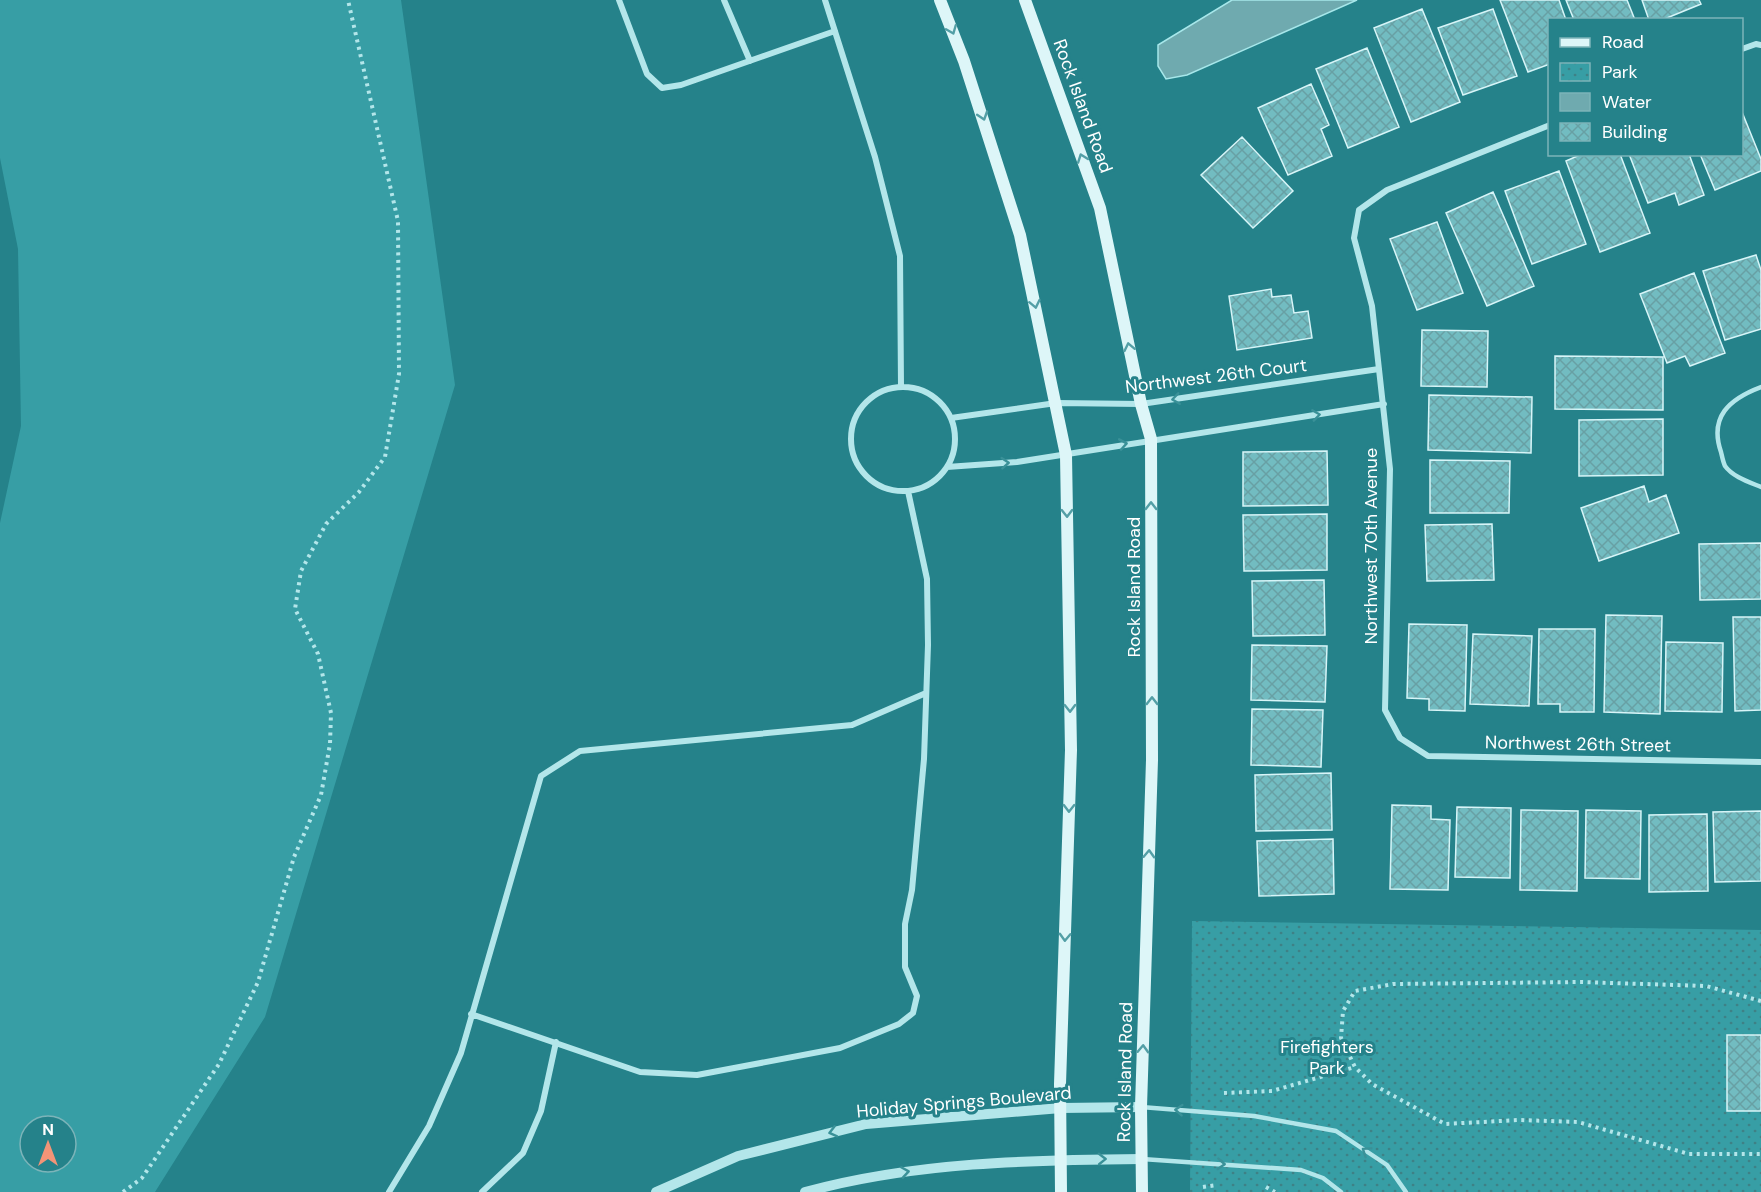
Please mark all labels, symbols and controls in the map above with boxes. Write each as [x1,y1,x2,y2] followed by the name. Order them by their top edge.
[1548,18,1743,156] legend
[945,24,957,35] one-way arrow
[1602,30,1644,54] text: Road
[1048,36,1118,176] street label: Rock Island Road
[1602,60,1638,84] text: Park
[1602,90,1652,114] text: Water
[975,110,988,121] one-way arrow
[1602,120,1667,144] text: Building
[1077,153,1090,164] one-way arrow
[1028,299,1041,309] one-way arrow
[1123,343,1136,353] one-way arrow
[1124,353,1308,399] street label: Northwest 26th Court
[1172,393,1181,405] one-way arrow
[1312,409,1321,421] one-way arrow
[1118,438,1128,451] one-way arrow
[1359,448,1383,644] street label: Northwest 70th Avenue
[1001,457,1010,470] one-way arrow
[1145,502,1157,511] one-way arrow
[1061,509,1073,518] one-way arrow
[1122,517,1146,657] street label: Rock Island Road
[1146,697,1158,706] one-way arrow
[1064,704,1076,713] one-way arrow
[1485,730,1671,758] street label: Northwest 26th Street
[1063,804,1075,813] one-way arrow
[1143,849,1156,858] one-way arrow
[1059,933,1072,942] one-way arrow
[1112,1002,1138,1142] street label: Rock Island Road
[1280,1035,1374,1080] park label: Firefighters Park
[1137,1044,1150,1053] one-way arrow
[855,1081,1073,1123] street label: Holiday Springs Boulevard
[1174,1103,1183,1116] one-way arrow
[18,1114,78,1174] north arrow
[42,1119,54,1140] text: N
[828,1125,838,1138] one-way arrow
[1362,1147,1373,1158] one-way arrow
[1097,1153,1106,1165] one-way arrow
[1217,1157,1226,1170] one-way arrow
[900,1167,909,1179] one-way arrow

